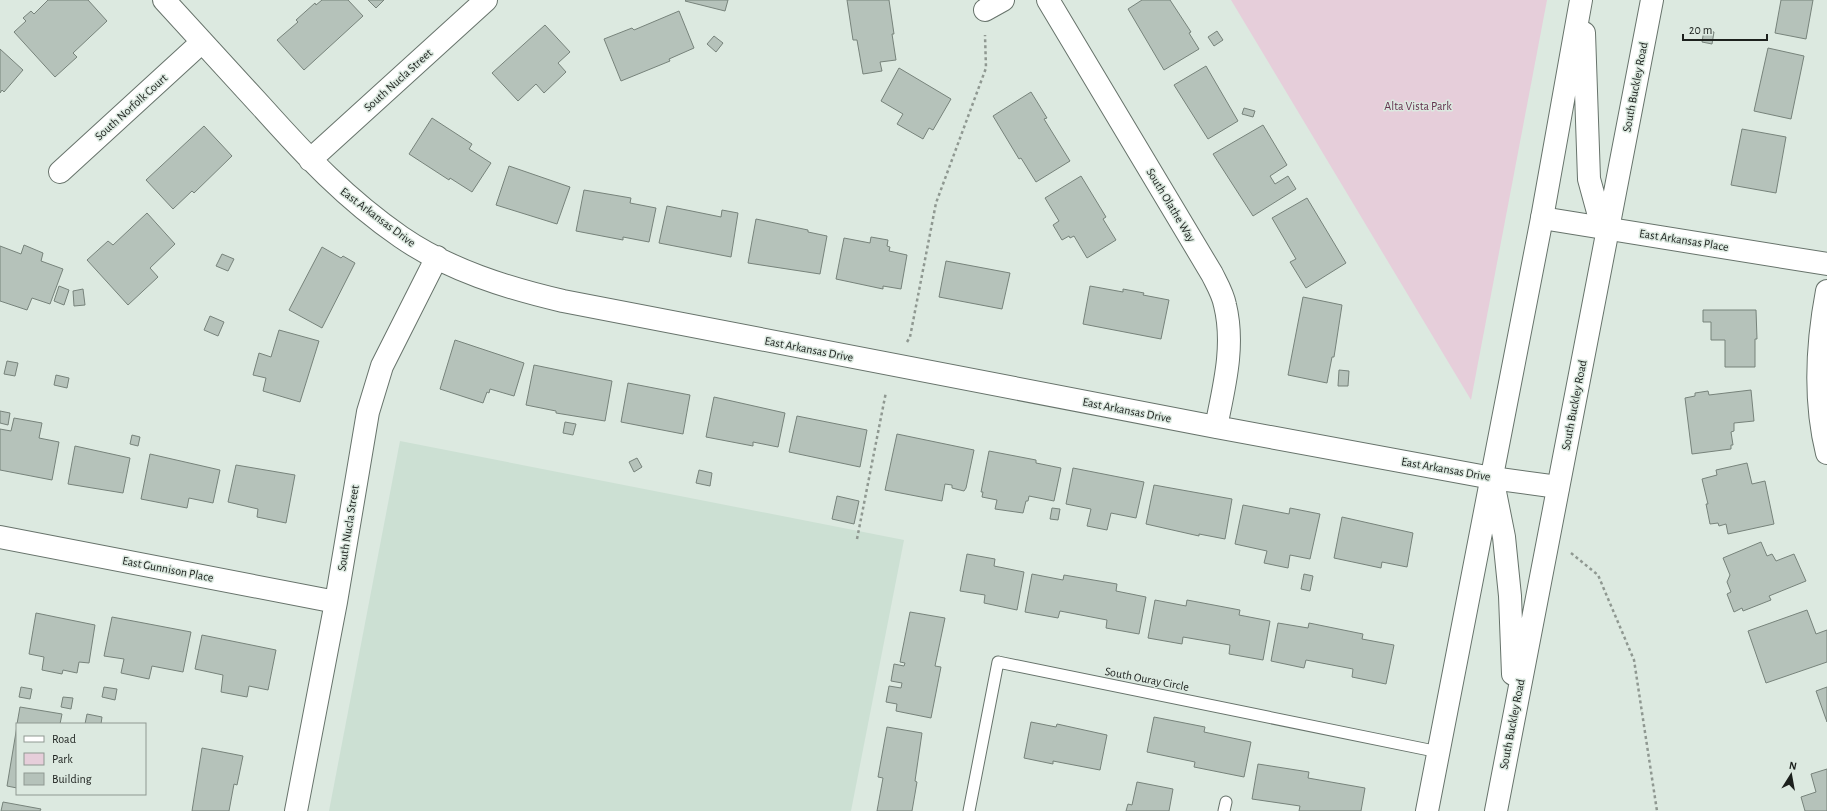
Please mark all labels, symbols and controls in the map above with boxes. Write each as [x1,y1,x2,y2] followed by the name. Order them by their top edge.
[1683,16,1767,42] scale bar
[1689,24,1712,36] text: 20 m
[1620,41,1651,133] street label: South Buckley Road
[362,46,434,114] street label: South Nucla Street
[93,72,169,142] street label: South Norfolk Court
[1384,100,1452,112] park label: Alta Vista Park
[1143,166,1198,245] street label: South Olathe Way
[338,185,418,249] street label: East Arkansas Drive
[1639,227,1729,253] street label: East Arkansas Place
[764,334,854,364] street label: East Arkansas Drive
[1559,359,1590,451] street label: South Buckley Road
[1082,395,1172,425] street label: East Arkansas Drive
[1401,455,1491,483] street label: East Arkansas Drive
[335,484,361,572] street label: South Nucla Street
[121,554,215,584] street label: East Gunnison Place
[1104,665,1190,694] street label: South Ouray Circle
[1497,678,1528,770] street label: South Buckley Road
[16,723,146,795] legend
[52,733,76,745] text: Road
[52,753,73,765] text: Park
[1771,755,1811,795] north arrow
[1788,760,1798,772] text: N
[52,773,92,785] text: Building

